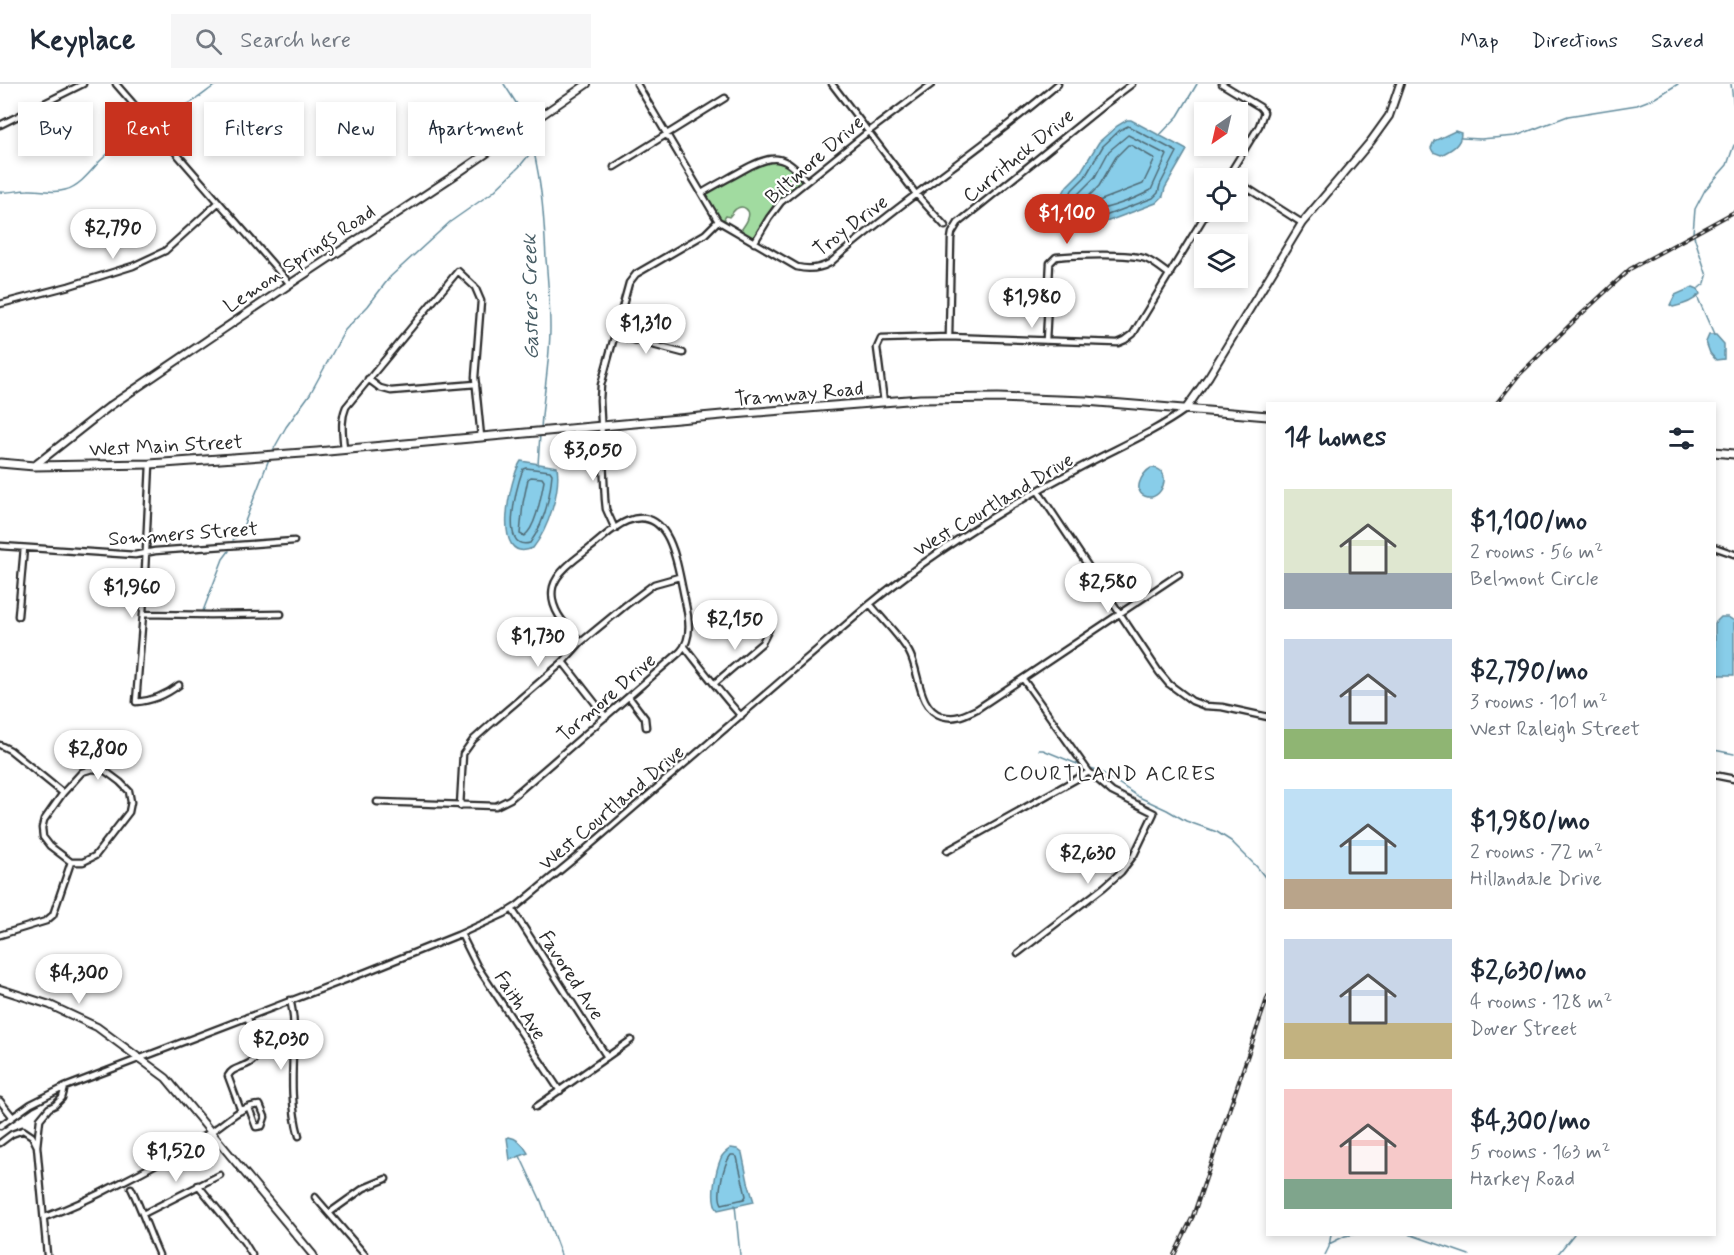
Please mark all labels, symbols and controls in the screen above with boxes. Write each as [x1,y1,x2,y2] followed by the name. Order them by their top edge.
[171,14,591,68] search box
[30,23,135,60] text: Keyplace
[192,25,225,58] icon: search
[240,27,351,55] text: Search here
[1460,27,1499,55] text: Map
[1532,27,1618,55] text: Directions
[1651,27,1704,55] text: Saved
[18,102,93,156] chip: Buy
[105,102,192,156] chip: Rent
[204,102,304,156] chip: Filters
[316,102,396,156] chip: New
[408,102,545,156] chip: Apartment
[1194,102,1248,156] north arrow
[1194,102,1248,288] map controls
[958,103,1080,209] street label: Currituck Drive
[760,110,870,211] street label: Biltmore Drive
[1194,168,1248,222] button: locate
[808,189,894,263] street label: Troy Drive
[1018,194,1116,245] pin: $1,100
[219,199,382,322] street label: Lemon Springs Road
[1039,200,1095,227] text: $1,100
[64,209,162,260] pin: $2,790
[84,215,142,242] text: $2,790
[516,233,546,360] water label: Gasters Creek
[1194,234,1248,288] button: layers
[983,278,1081,329] pin: $1,980
[1003,284,1061,311] text: $1,980
[597,304,695,355] pin: $1,310
[620,310,672,337] text: $1,310
[734,375,865,414] street label: Tramway Road
[1284,421,1386,455] text: 14 homes
[1665,422,1698,455] icon: filters
[89,429,244,464] street label: West Main Street
[544,431,642,482] pin: $3,050
[564,437,622,464] text: $3,050
[909,447,1079,564] street label: West Courtland Drive
[1470,505,1587,539] text: $1,100/mo
[1332,513,1404,585] icon: home
[107,516,259,553] street label: Sommers Street
[1470,539,1603,566] text: 2 rooms · 56 m²
[1059,563,1157,614] pin: $2,580
[1470,566,1599,593] text: Belmont Circle
[83,568,181,619] pin: $1,960
[1079,569,1137,596] text: $2,580
[103,574,161,601] text: $1,960
[686,600,784,651] pin: $2,150
[707,606,763,633] text: $2,150
[489,617,587,668] pin: $1,730
[511,623,565,650] text: $1,730
[552,647,662,749] street label: Tormore Drive
[1470,655,1588,689] text: $2,790/mo
[1332,663,1404,735] icon: home
[1470,689,1608,716] text: 3 rooms · 101 m²
[1470,716,1640,743] text: West Raleigh Street
[49,730,147,781] pin: $2,800
[68,736,128,763] text: $2,800
[533,739,690,877] street label: West Courtland Drive
[1003,760,1217,788] district label: COURTLAND ACRES
[1470,805,1590,839] text: $1,980/mo
[1332,813,1404,885] icon: home
[1039,834,1137,885] pin: $2,630
[1470,839,1603,866] text: 2 rooms · 72 m²
[1060,840,1116,867] text: $2,630
[1470,866,1602,893] text: Hillandale Drive
[532,926,610,1026] street label: Favored Ave
[30,954,128,1005] pin: $4,300
[1470,955,1586,989] text: $2,630/mo
[49,960,109,987] text: $4,300
[1332,963,1404,1035] icon: home
[487,966,552,1046] street label: Faith Ave
[1470,989,1612,1016] text: 4 rooms · 128 m²
[1470,1016,1577,1043] text: Dover Street
[232,1020,330,1071] pin: $2,030
[253,1026,309,1053] text: $2,030
[1470,1105,1590,1139] text: $4,300/mo
[1332,1113,1404,1185] icon: home
[127,1132,225,1183] pin: $1,520
[147,1138,205,1165] text: $1,520
[1470,1139,1610,1166] text: 5 rooms · 163 m²
[1470,1166,1575,1193] text: Harkey Road

